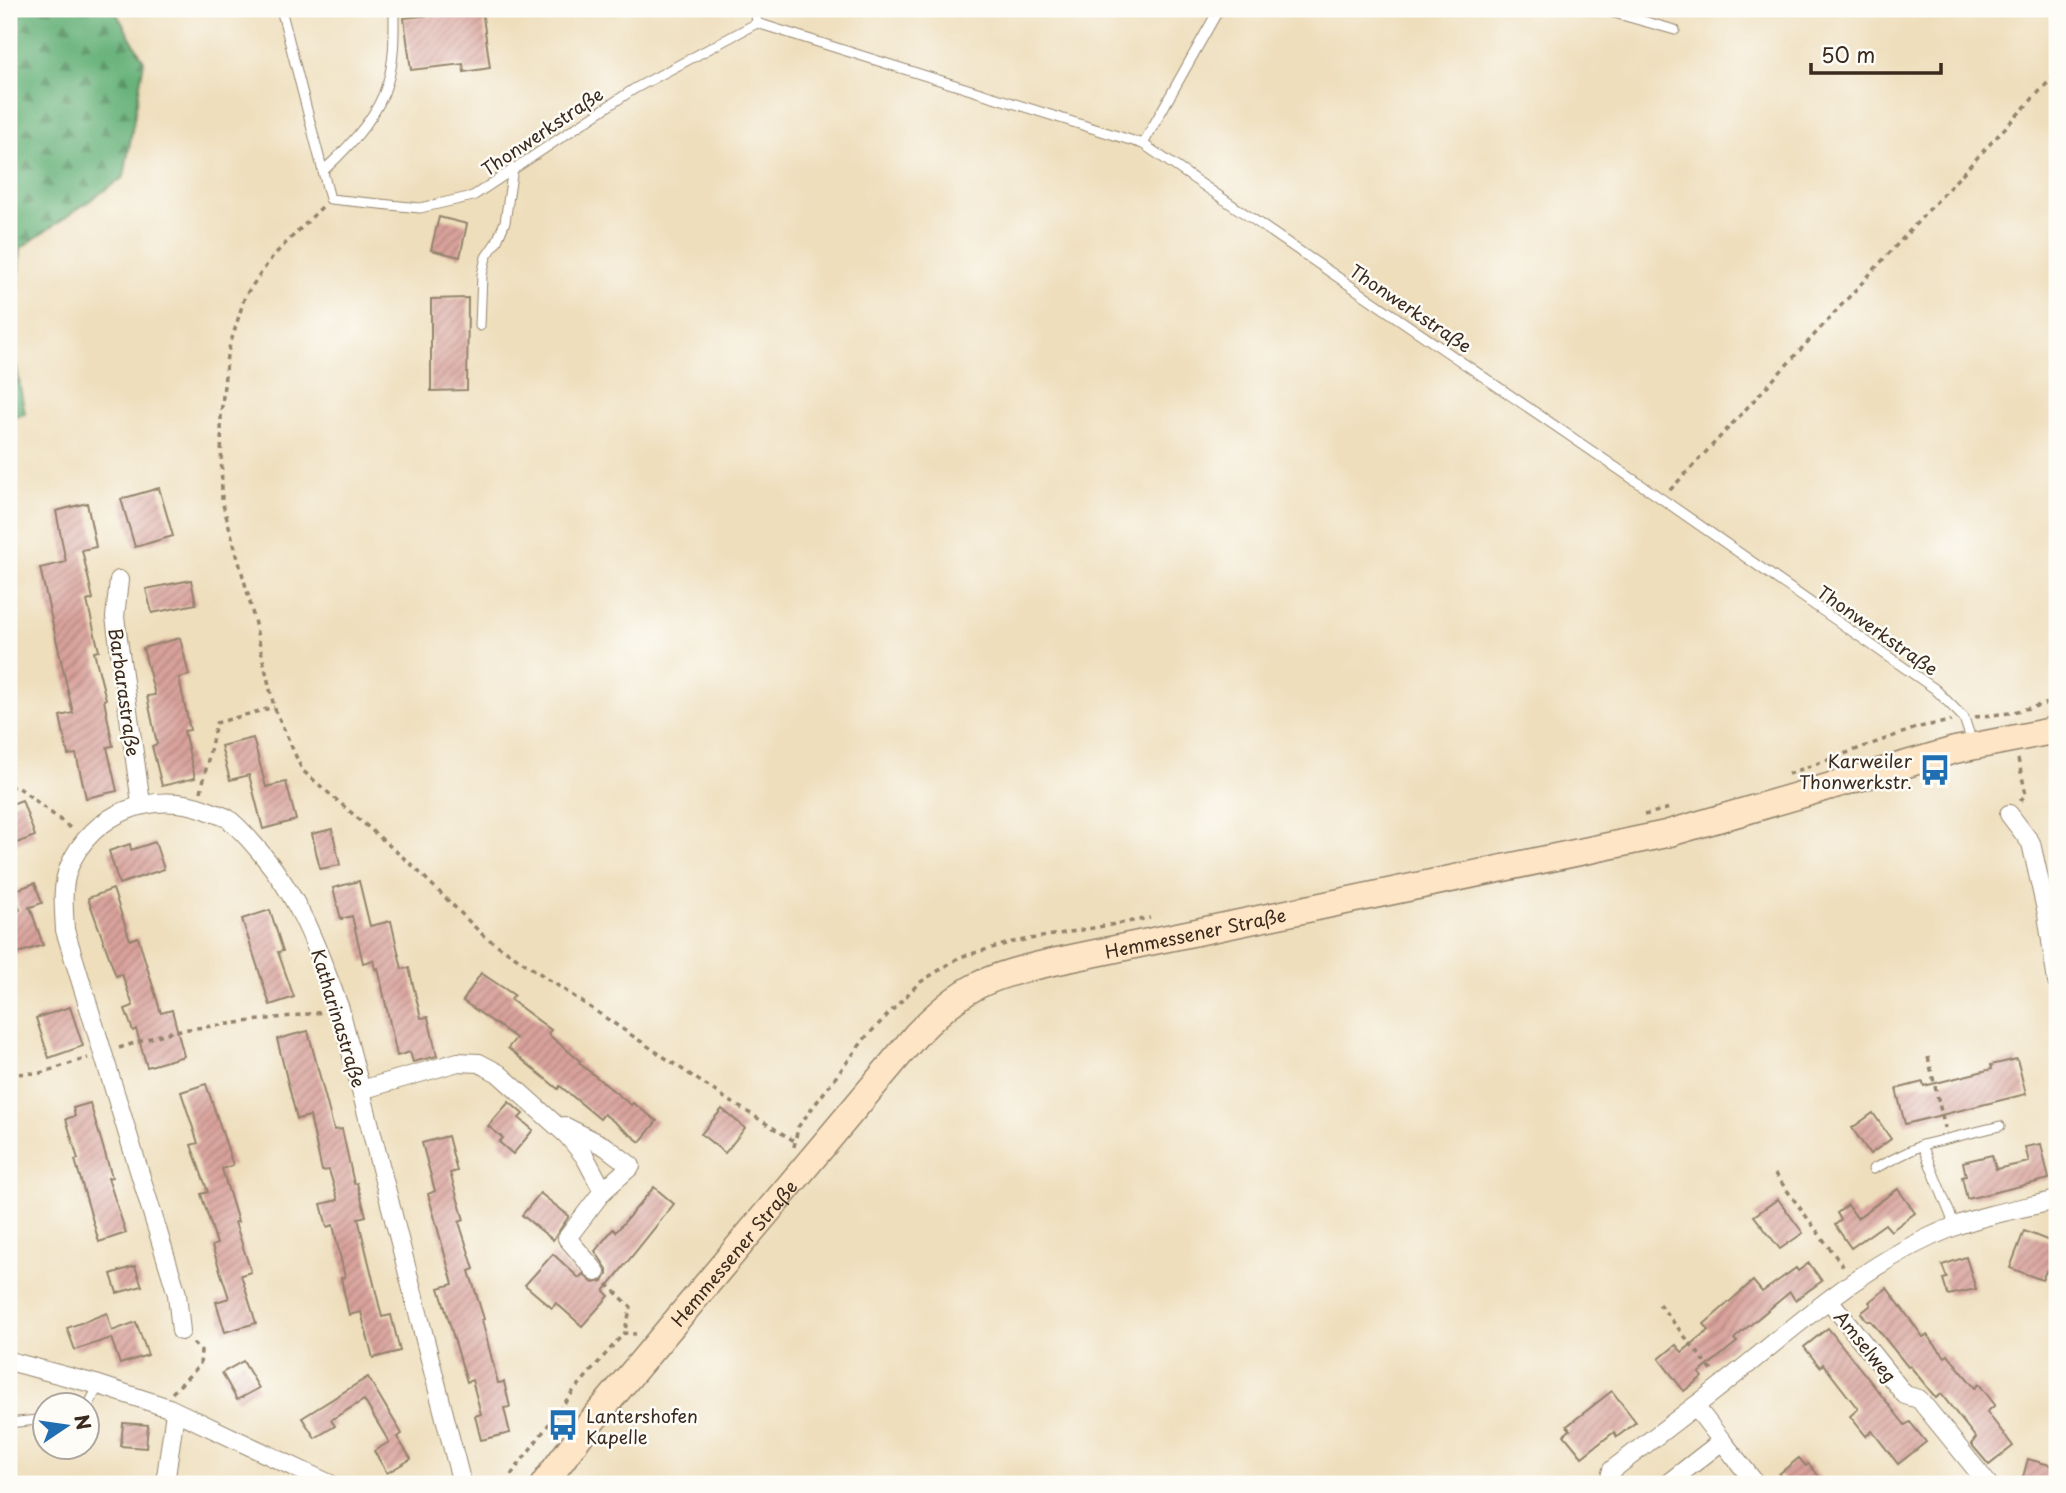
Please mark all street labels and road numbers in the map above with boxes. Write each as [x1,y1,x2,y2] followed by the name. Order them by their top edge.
[476,80,608,182] street label: Thonwerkstraße
[1345,257,1477,359] street label: Thonwerkstraße
[1812,578,1944,682] street label: Thonwerkstraße
[103,626,147,758] street label: Barbarastraße
[1102,900,1288,964] street label: Hemmessener Straße
[305,945,373,1091] street label: Katharinastraße
[664,1173,803,1332] street label: Hemmessener Straße
[1828,1304,1904,1388] street label: Amselweg

